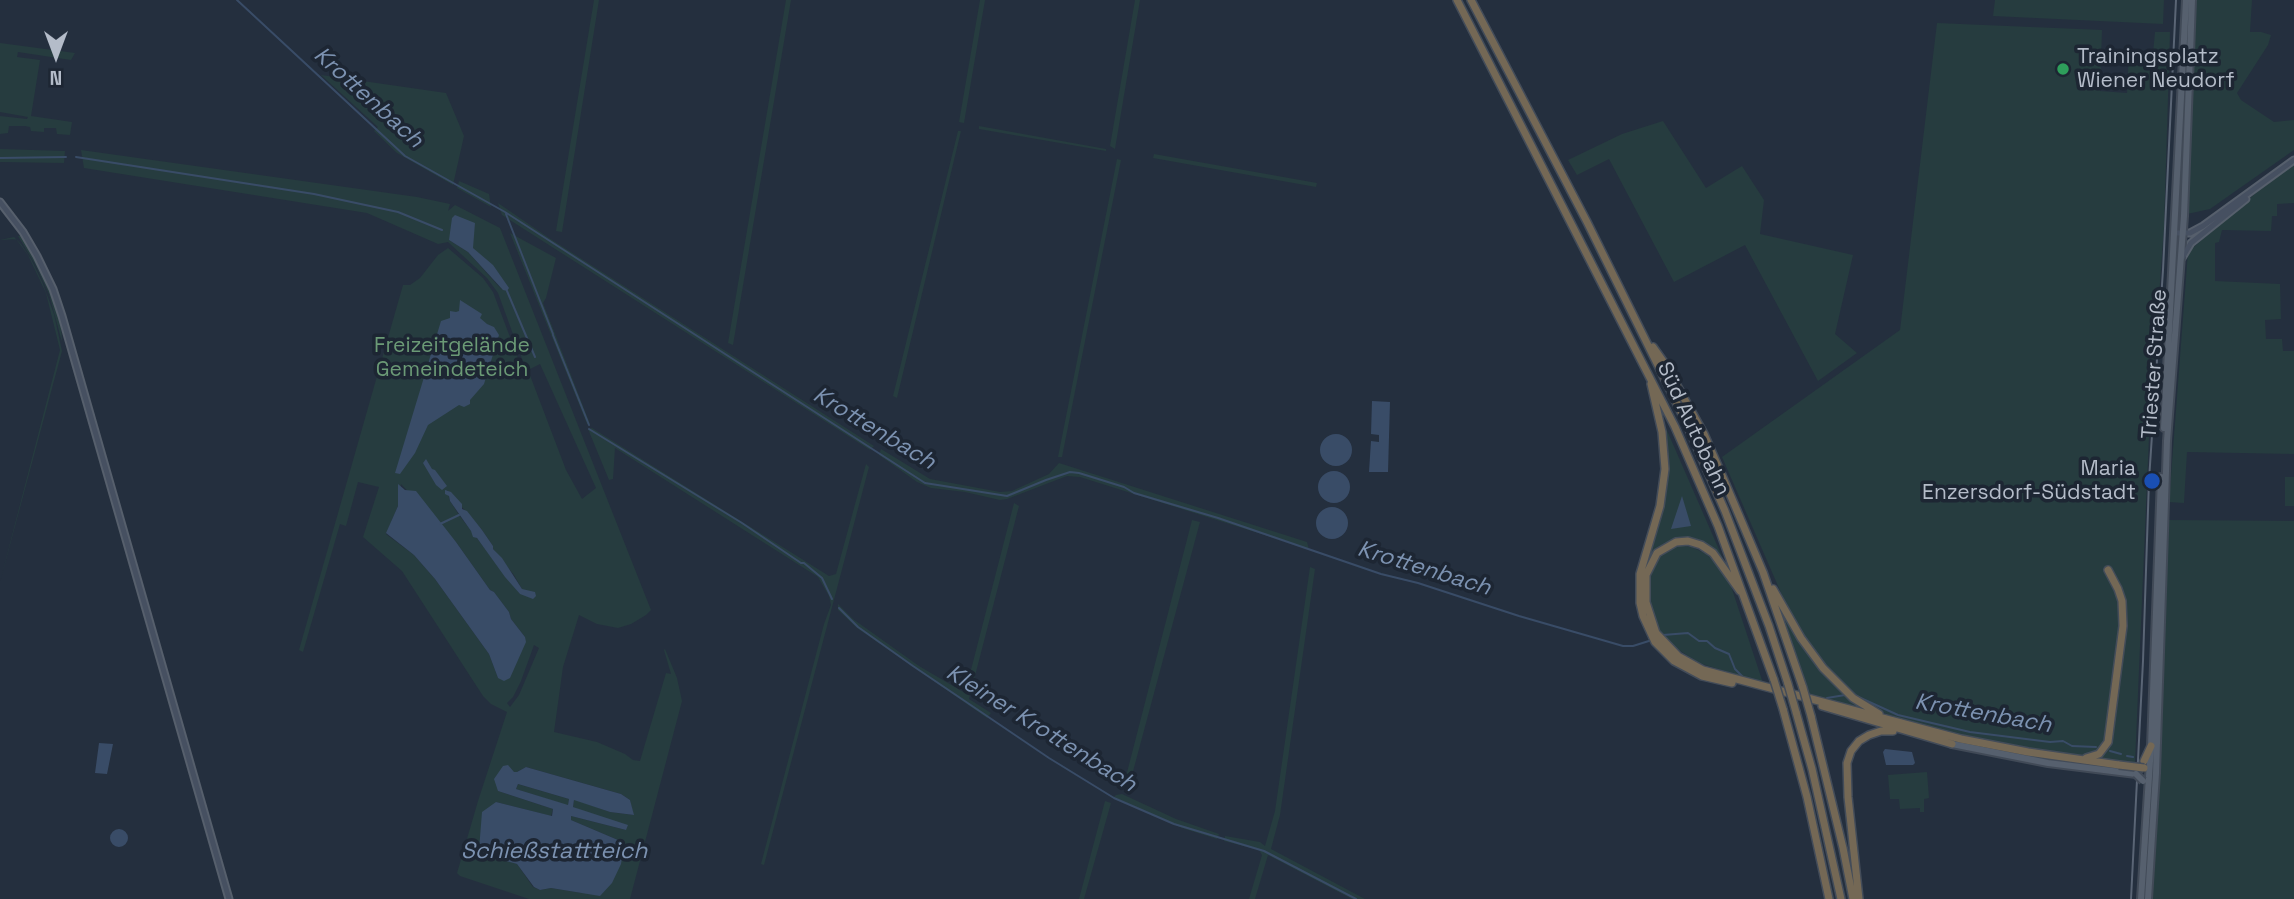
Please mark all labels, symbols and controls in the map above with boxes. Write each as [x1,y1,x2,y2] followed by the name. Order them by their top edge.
[21,21,91,91] north arrow
[308,42,428,154] water label: Krottenbach
[2077,44,2234,94] place label: Trainingsplatz Wiener Neudorf
[2055,61,2071,77] marker: Trainingsplatz Wiener Neudorf
[50,65,62,90] text: N
[2137,288,2173,440] street label: Triester Straße
[374,333,530,383] park label: Freizeitgelände Gemeindeteich
[1651,358,1735,500] street label: Süd Autobahn
[808,382,940,476] water label: Krottenbach
[1922,456,2136,506] place label: Maria Enzersdorf-Südstadt
[2142,471,2162,491] marker: Maria Enzersdorf-Südstadt
[1354,536,1494,602] water label: Krottenbach
[941,659,1141,799] water label: Kleiner Krottenbach
[1913,688,2053,740] water label: Krottenbach
[461,838,647,866] water label: Schießstattteich

